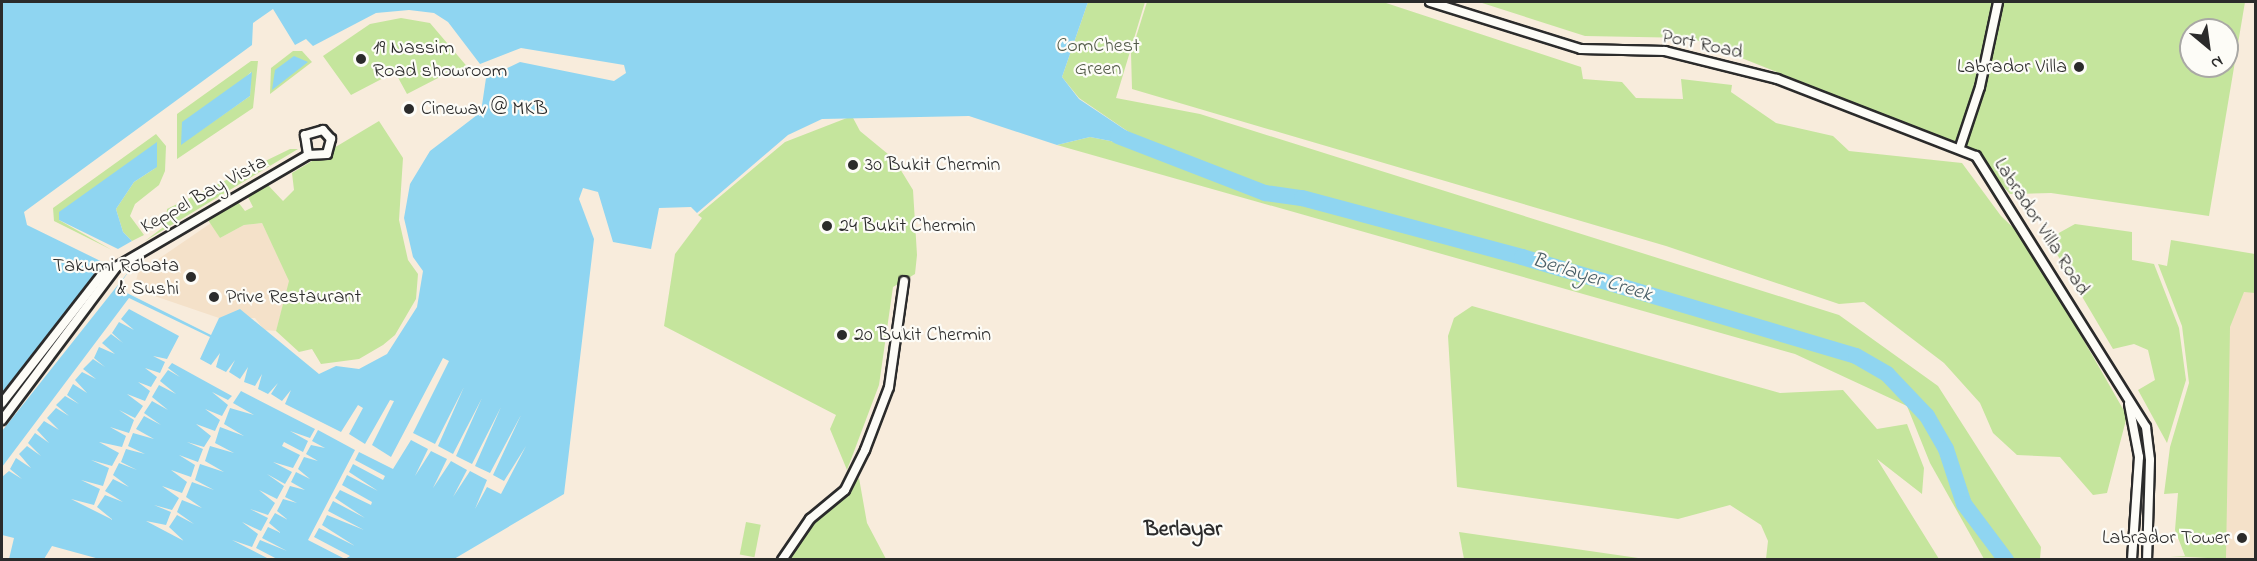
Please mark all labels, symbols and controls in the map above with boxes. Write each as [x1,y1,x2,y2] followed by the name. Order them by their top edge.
[2179,18,2239,78] north arrow
[1659,25,1745,65] street label: Port Road
[1056,35,1140,82] park label: ComChest Green
[373,36,507,83] place label: 19 Nassim Road showroom
[2206,49,2227,75] text: N
[354,52,368,66] marker: 19 Nassim Road showroom
[1957,55,2067,79] place label: Labrador Villa
[2072,60,2086,74] marker: Labrador Villa
[421,97,548,121] place label: Cinewav @ MKB
[402,102,416,116] marker: Cinewav @ MKB
[137,151,271,239] street label: Keppel Bay Vista
[865,153,1000,177] place label: 30 Bukit Chermin
[1988,154,2094,300] street label: Labrador Villa Road
[846,158,860,172] marker: 30 Bukit Chermin
[839,214,976,238] place label: 24 Bukit Chermin
[820,219,834,233] marker: 24 Bukit Chermin
[1529,248,1655,308] water label: Berlayer Creek
[53,254,179,301] place label: Takumi Robata & Sushi
[184,270,198,284] marker: Takumi Robata & Sushi
[226,285,361,309] place label: Prive Restaurant
[207,290,221,304] marker: Prive Restaurant
[854,323,991,347] place label: 20 Bukit Chermin
[835,328,849,342] marker: 20 Bukit Chermin
[1144,518,1222,544] district label: Berlayar
[2102,526,2230,550] place label: Labrador Tower
[2235,531,2249,545] marker: Labrador Tower

